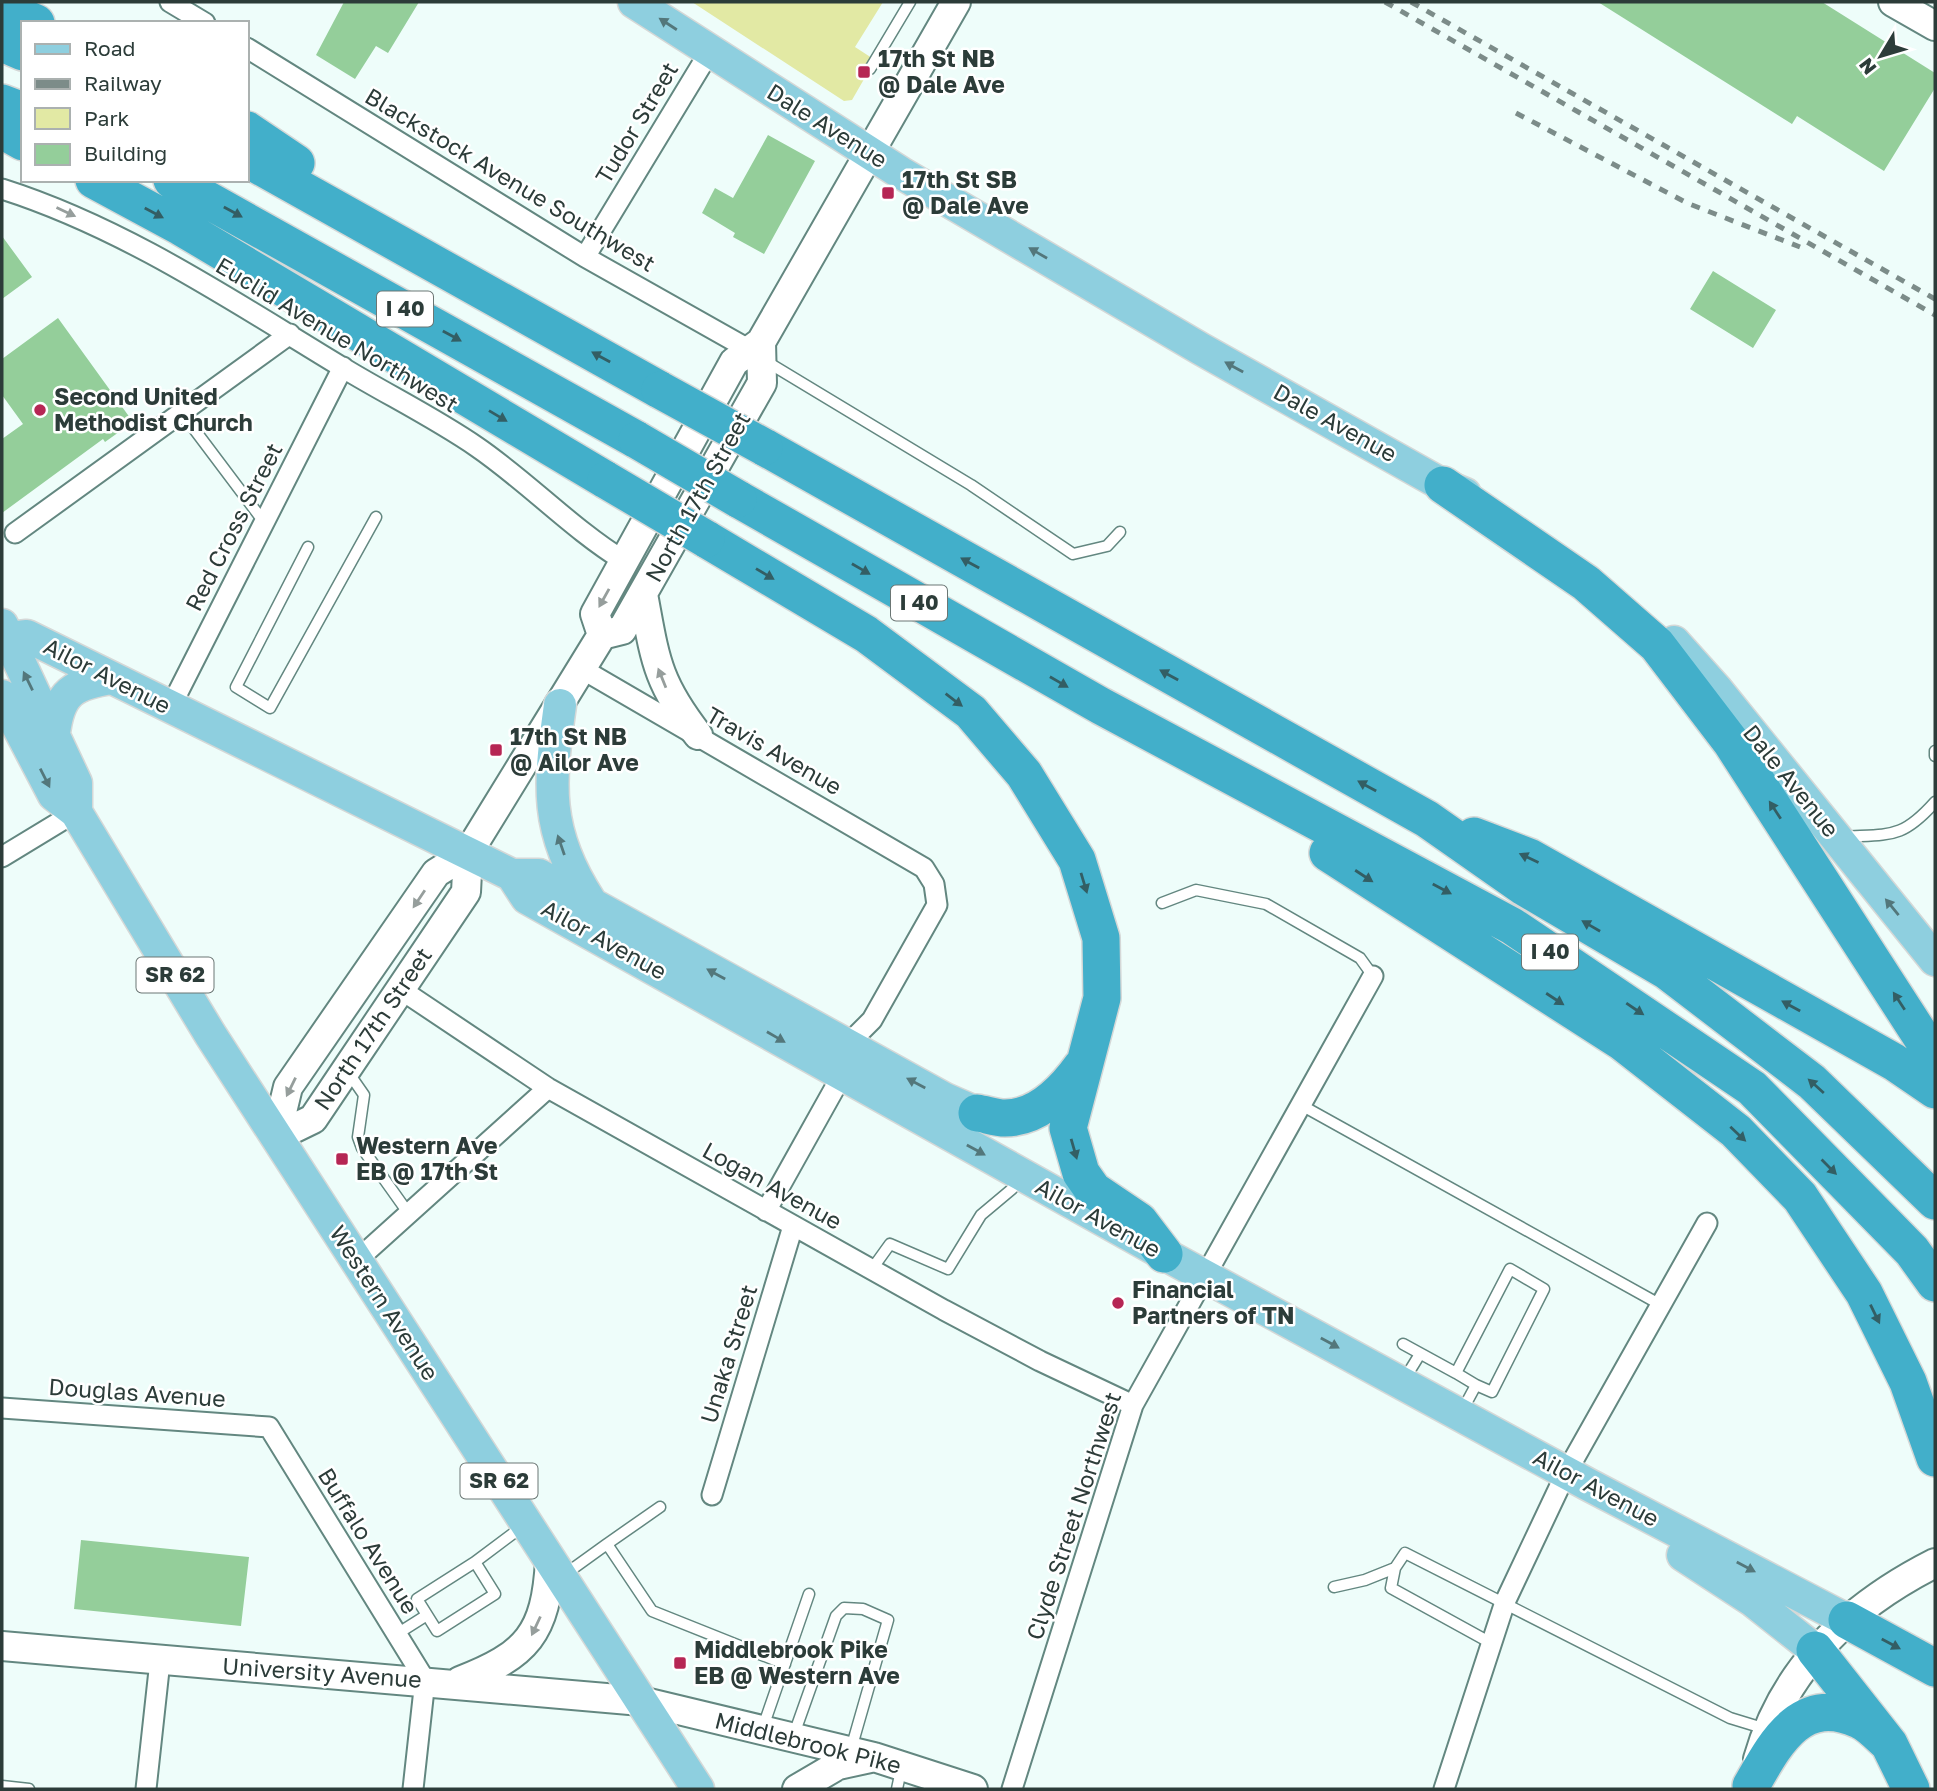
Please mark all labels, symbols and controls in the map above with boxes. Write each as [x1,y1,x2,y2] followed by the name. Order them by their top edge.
[658,17,677,30] one-way arrow
[21,21,248,182] legend
[1846,21,1916,91] north arrow
[84,35,135,61] text: Road
[878,44,1005,98] place label: 17th St NB @ Dale Ave
[1854,54,1881,80] text: N
[589,57,683,188] street label: Tudor Street
[856,64,872,80] marker: 17th St NB @ Dale Ave
[84,70,162,96] text: Railway
[762,77,893,173] street label: Dale Avenue
[360,81,661,277] street label: Blackstock Avenue Southwest
[84,105,130,131] text: Park
[84,140,167,166] text: Building
[902,165,1029,219] place label: 17th St SB @ Dale Ave
[880,185,896,201] marker: 17th St SB @ Dale Ave
[56,206,76,218] one-way arrow
[145,206,165,218] one-way arrow
[223,206,243,218] one-way arrow
[1028,247,1047,259] one-way arrow
[211,251,464,418] street label: Euclid Avenue Northwest
[377,292,433,326] road number: I 40
[443,330,462,342] one-way arrow
[591,351,610,363] one-way arrow
[1224,361,1244,373] one-way arrow
[1269,377,1402,467] street label: Dale Avenue
[54,382,253,436] place label: Second United Methodist Church
[32,402,48,418] marker: Second United Methodist Church
[639,406,756,587] street label: North 17th Street
[488,409,507,422] one-way arrow
[179,438,288,615] street label: Red Cross Street
[961,557,980,569] one-way arrow
[851,563,871,575] one-way arrow
[755,568,774,580] one-way arrow
[891,586,947,620] road number: I 40
[598,588,610,607] one-way arrow
[39,631,175,719] street label: Ailor Avenue
[656,667,667,688] one-way arrow
[1159,669,1179,681] one-way arrow
[23,671,34,691] one-way arrow
[1049,676,1068,688] one-way arrow
[945,692,963,706] one-way arrow
[702,700,847,800] street label: Travis Avenue
[1738,719,1846,842] street label: Dale Avenue
[510,722,639,776] place label: 17th St NB @ Ailor Ave
[488,742,504,758] marker: 17th St NB @ Ailor Ave
[39,768,50,788] one-way arrow
[1358,780,1377,792] one-way arrow
[1768,800,1781,820] one-way arrow
[555,834,566,855] one-way arrow
[1519,852,1539,864] one-way arrow
[1355,869,1373,883] one-way arrow
[1079,873,1089,894] one-way arrow
[1432,883,1452,895] one-way arrow
[412,890,426,908] one-way arrow
[537,893,672,985] street label: Ailor Avenue
[1886,898,1900,916] one-way arrow
[1581,920,1600,932] one-way arrow
[1522,934,1578,970] road number: I 40
[307,942,437,1115] street label: North 17th Street
[136,958,214,992] road number: SR 62
[706,968,725,980] one-way arrow
[1892,991,1905,1010] one-way arrow
[1546,993,1565,1006] one-way arrow
[1781,1000,1801,1012] one-way arrow
[1625,1002,1644,1015] one-way arrow
[767,1031,786,1043] one-way arrow
[286,1077,297,1097] one-way arrow
[906,1077,925,1089] one-way arrow
[1808,1078,1825,1094] one-way arrow
[1729,1126,1747,1142] one-way arrow
[356,1131,498,1185] place label: Western Ave EB @ 17th St
[698,1135,847,1235] street label: Logan Avenue
[1070,1139,1080,1160] one-way arrow
[967,1144,986,1156] one-way arrow
[334,1151,350,1167] marker: Western Ave EB @ 17th St
[1821,1158,1837,1175] one-way arrow
[1031,1171,1166,1263] street label: Ailor Avenue
[324,1220,445,1385] street label: Western Avenue
[1132,1275,1294,1329] place label: Financial Partners of TN
[694,1281,762,1426] street label: Unaka Street
[1110,1295,1126,1311] marker: Financial Partners of TN
[1869,1304,1880,1324] one-way arrow
[1320,1337,1340,1349] one-way arrow
[48,1372,227,1412] street label: Douglas Avenue
[1020,1388,1126,1643] street label: Clyde Street Northwest
[1529,1442,1664,1532] street label: Ailor Avenue
[313,1462,425,1619] street label: Buffalo Avenue
[461,1464,538,1498] road number: SR 62
[1736,1562,1756,1573] one-way arrow
[530,1616,542,1636] one-way arrow
[694,1635,900,1689] place label: Middlebrook Pike EB @ Western Ave
[1881,1638,1901,1650] one-way arrow
[222,1651,423,1693] street label: University Avenue
[672,1655,688,1671] marker: Middlebrook Pike EB @ Western Ave
[712,1705,904,1779] street label: Middlebrook Pike

